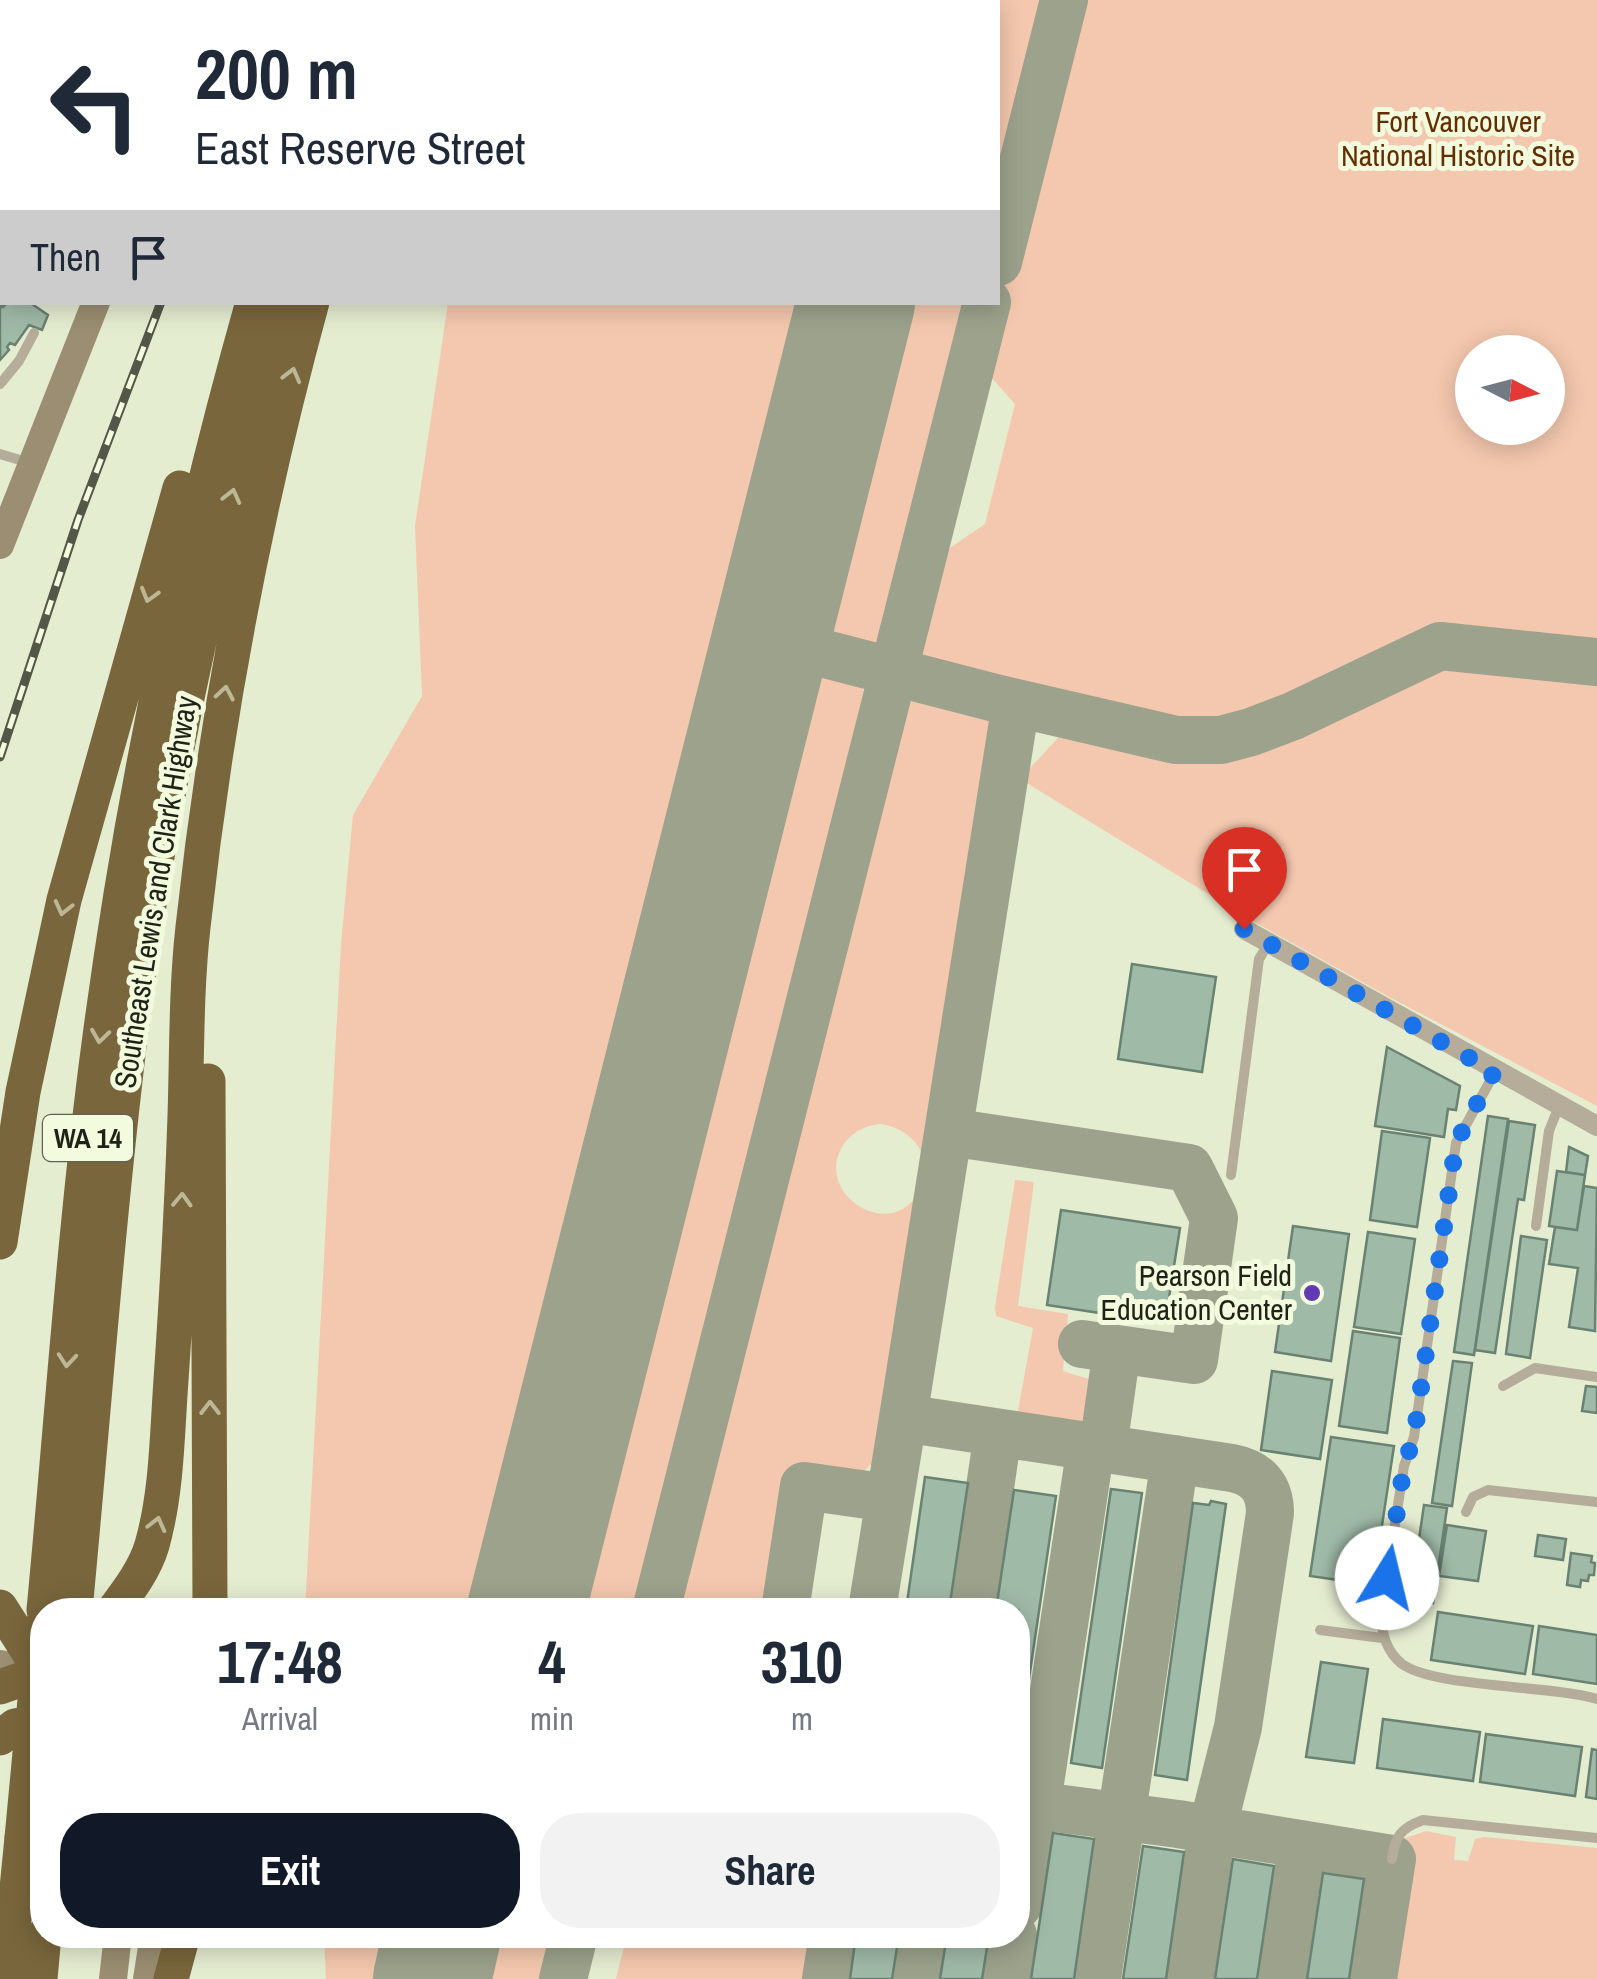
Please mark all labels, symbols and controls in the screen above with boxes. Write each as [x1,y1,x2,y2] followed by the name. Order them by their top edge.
[195,27,358,121] text: 200 m
[30,40,160,170] icon: left
[1341,101,1575,175] park label: Fort Vancouver National Historic Site
[195,117,525,178] text: East Reserve Street
[121,230,176,285] icon: arrive
[30,232,101,283] text: Then
[1455,335,1565,445] north arrow
[1455,335,1565,445] map controls
[280,367,301,384] one-way arrow
[221,488,242,505] one-way arrow
[140,586,161,603] one-way arrow
[214,685,235,702] one-way arrow
[104,692,206,1091] street label: Southeast Lewis and Clark Highway
[1202,827,1287,930] pin
[1217,842,1272,897] icon: arrive
[54,899,75,916] one-way arrow
[90,1029,111,1045] one-way arrow
[43,1115,133,1161] road number: WA 14
[171,1192,192,1208] one-way arrow
[1101,1255,1293,1329] place label: Pearson Field Education Center
[1301,1282,1323,1304] marker: Pearson Field Education Center
[57,1352,79,1368] one-way arrow
[199,1399,221,1414] one-way arrow
[145,1516,166,1533] one-way arrow
[1335,1526,1439,1630] position arrow
[217,1621,343,1702] text: 17:48
[538,1621,566,1702] text: 4
[761,1621,843,1702] text: 310
[242,1697,318,1740] text: Arrival
[530,1697,574,1740] text: min
[791,1697,813,1740] text: m
[60,1813,520,1928] button: Exit
[540,1813,1000,1928] button: Share

